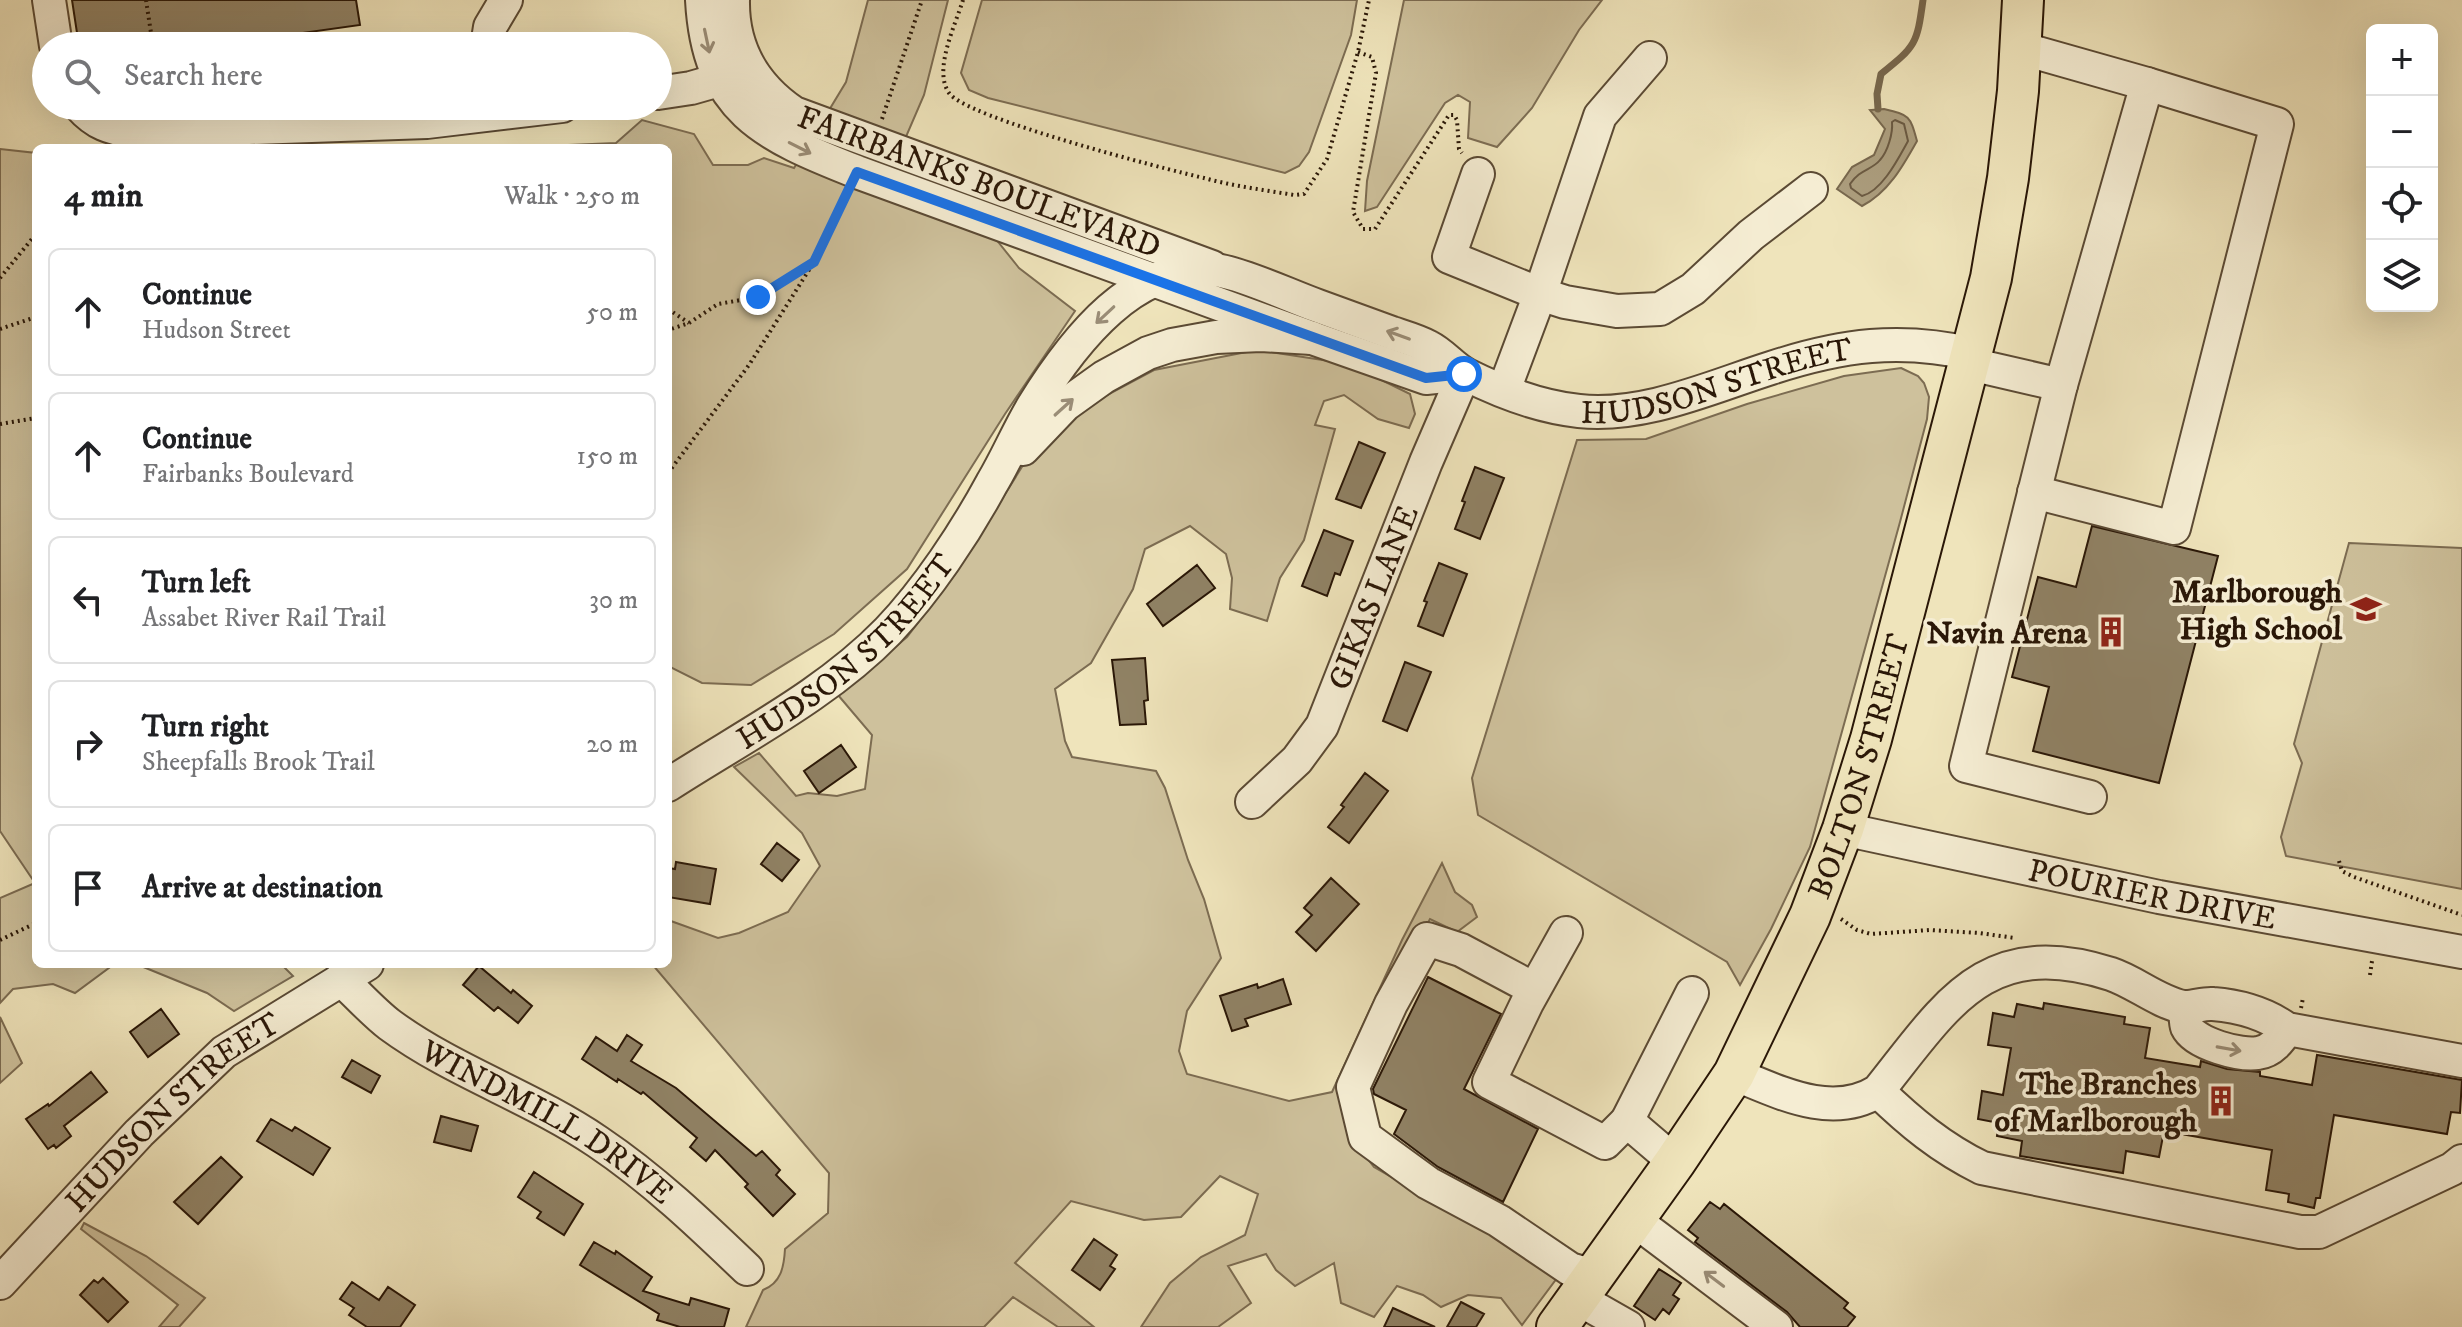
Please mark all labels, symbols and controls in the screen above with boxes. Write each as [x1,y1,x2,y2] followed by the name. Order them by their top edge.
[2366,24,2438,312] map controls
[2366,24,2438,96] button: +
[700,28,715,54] one-way arrow
[32,32,672,120] search box
[60,54,104,98] icon: search
[124,58,263,95] text: Search here
[2366,96,2438,168] button: −
[792,98,1166,268] street label: FAIRBANKS BOULEVARD
[788,140,812,156] one-way arrow
[2366,168,2438,240] button: locate
[64,175,143,217] text: 4 min
[504,180,640,213] text: Walk · 250 m
[2366,240,2438,312] button: layers
[142,277,252,314] text: Continue
[740,279,776,315] route end
[66,290,110,334] icon: ahead
[586,296,638,329] text: 50 m
[1095,305,1115,324] one-way arrow
[142,314,291,347] text: Hudson Street
[1386,327,1410,341] one-way arrow
[1580,330,1855,434] street label: HUDSON STREET
[1446,356,1482,392] route start
[1054,397,1074,416] one-way arrow
[142,421,252,458] text: Continue
[66,434,110,478] icon: ahead
[577,440,638,473] text: 150 m
[142,458,354,491] text: Fairbanks Boulevard
[1320,500,1429,696] street label: GIKAS LANE
[730,547,965,760] street label: HUDSON STREET
[142,565,251,602] text: Turn left
[2172,573,2342,650] place label: Marlborough High School
[66,578,110,622] icon: left
[589,584,638,617] text: 30 m
[2349,592,2383,626] school or university icon: Marlborough High School
[142,602,386,635] text: Assabet River Rail Trail
[1926,614,2087,654] place label: Navin Arena
[2094,615,2128,649] building icon: Navin Arena
[1800,630,1919,905] street label: BOLTON STREET
[142,709,269,746] text: Turn right
[66,722,110,766] icon: right
[586,728,638,761] text: 20 m
[142,746,375,779] text: Sheepfalls Brook Trail
[2024,851,2279,940] street label: POURIER DRIVE
[66,866,110,910] icon: arrive
[142,870,383,907] text: Arrive at destination
[58,1004,288,1222] street label: HUDSON STREET
[412,1031,681,1214] street label: WINDMILL DRIVE
[2216,1042,2241,1057] one-way arrow
[1995,1065,2197,1142] place label: The Branches of Marlborough
[2204,1084,2238,1118] building icon: The Branches of Marlborough
[1704,1271,1725,1288] one-way arrow

